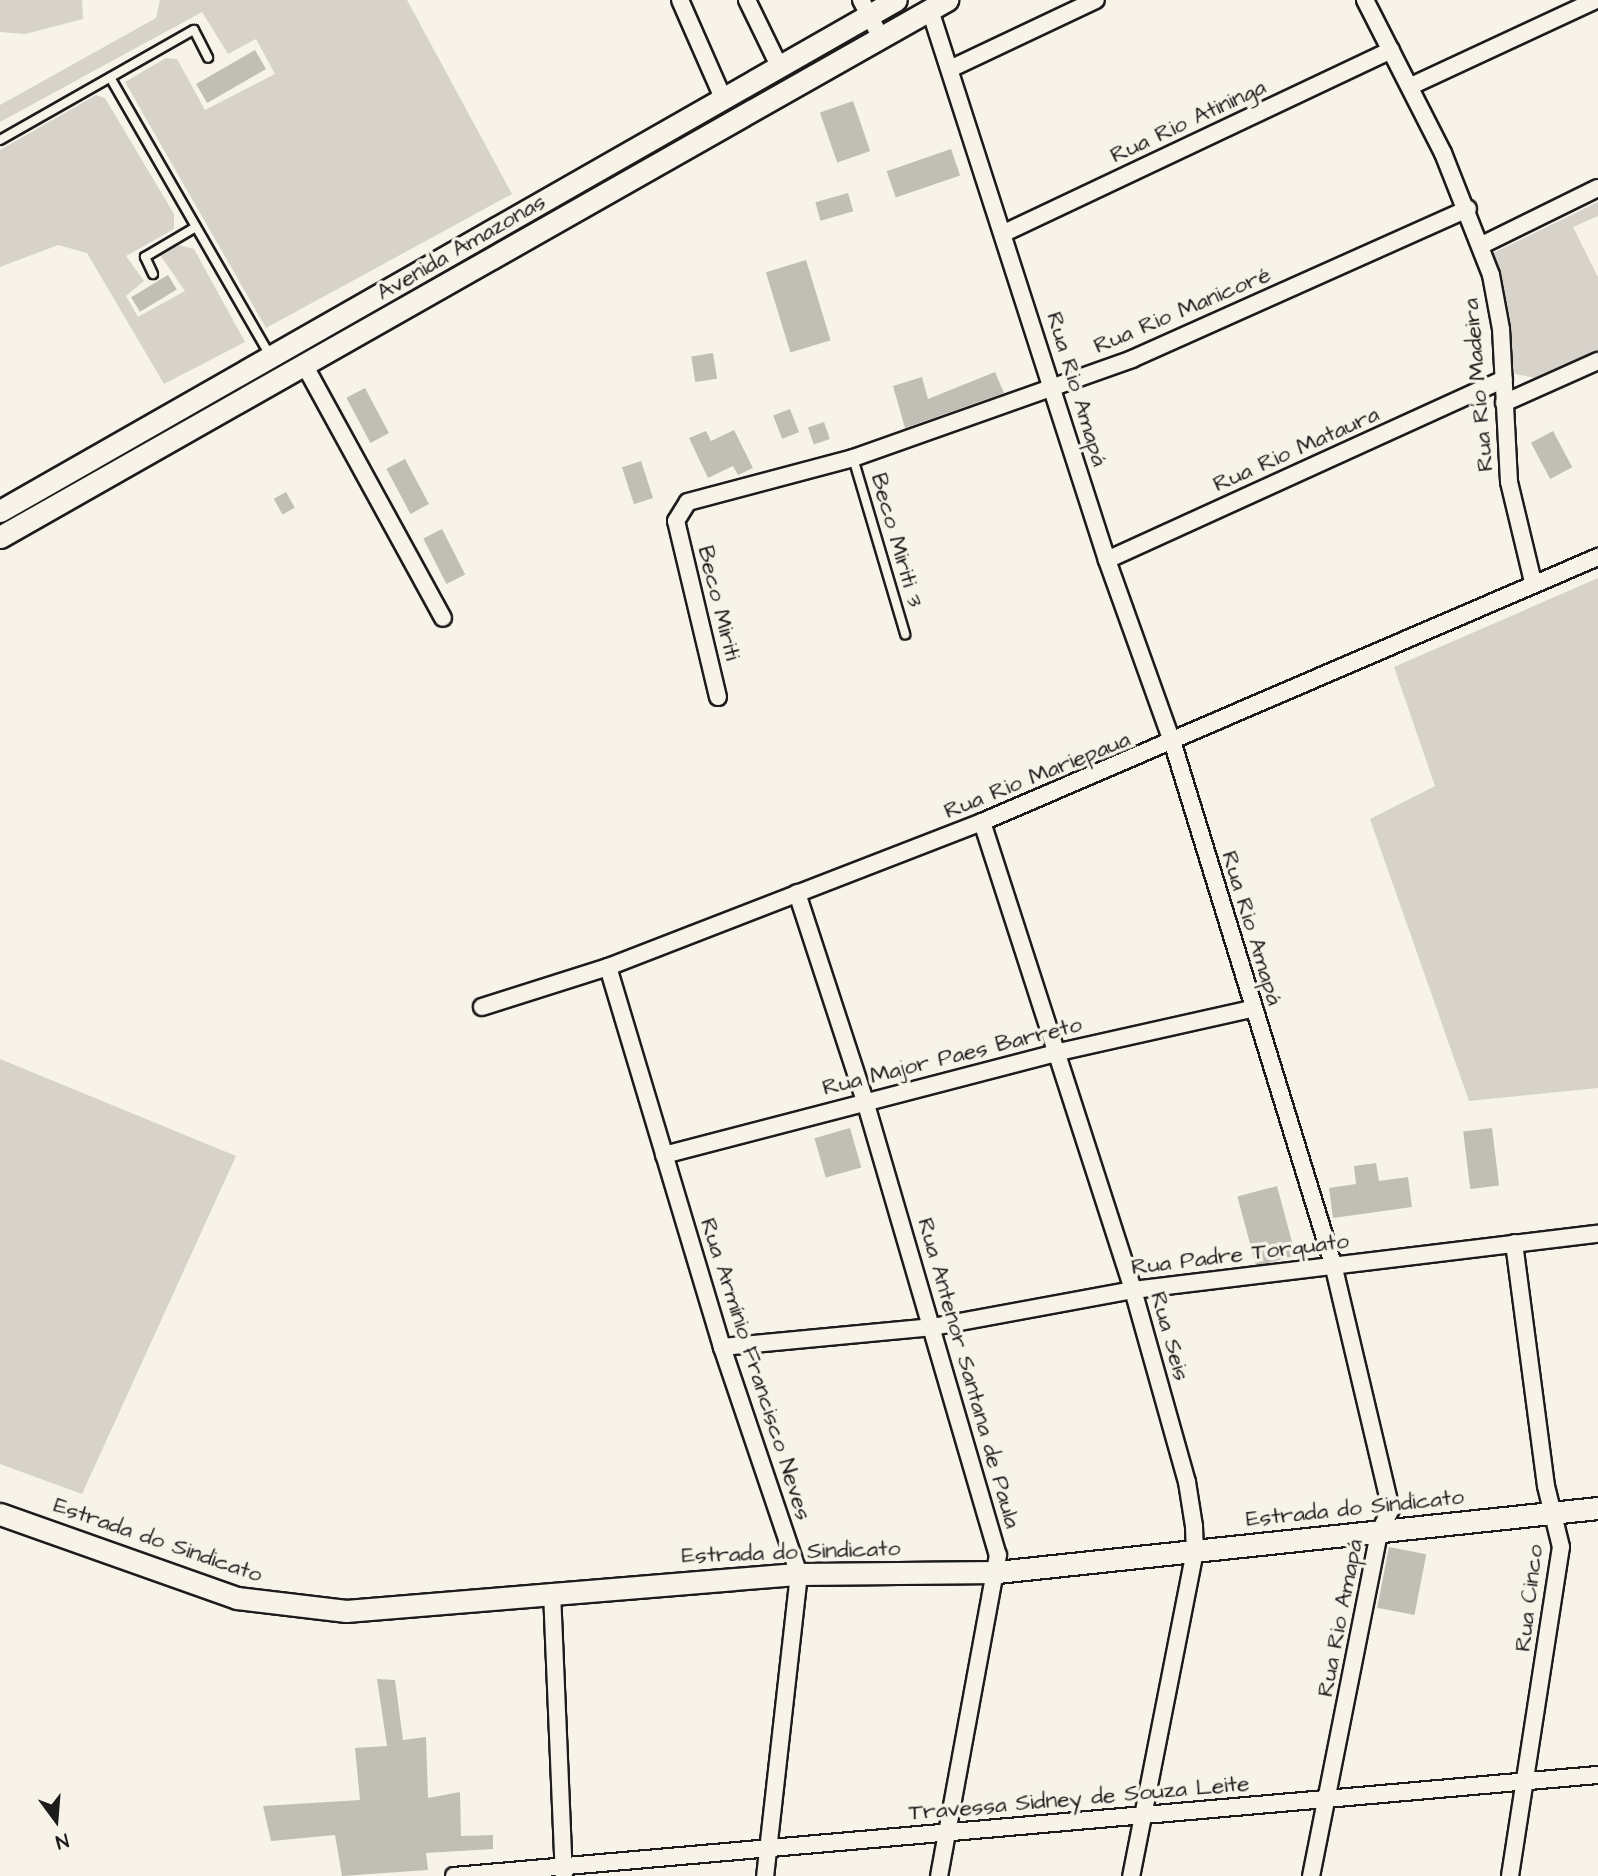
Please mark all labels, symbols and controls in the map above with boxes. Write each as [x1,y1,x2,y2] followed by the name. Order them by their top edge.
[1106,73,1270,169] street label: Rua Rio Atininga
[372,187,550,307] street label: Avenida Amazonas
[1089,260,1275,360] street label: Rua Rio Manicoré
[1457,297,1499,473] street label: Rua Rio Madeira
[1040,309,1114,469] street label: Rua Rio Amapá
[1209,400,1383,498] street label: Rua Rio Mataura
[865,470,929,610] street label: Beco Miriti 3
[691,543,747,663] street label: Beco Miriti
[940,725,1134,825] street label: Rua Rio Mariepaua
[1215,848,1289,1008] street label: Rua Rio Amapá
[819,1010,1085,1102] street label: Rua Major Paes Barreto
[694,1215,818,1523] street label: Rua Armínio Francisco Neves
[911,1215,1027,1531] street label: Rua Antenor Santana de Paula
[1130,1227,1350,1281] street label: Rua Padre Torquato
[1144,1288,1196,1384] street label: Rua Seis
[1245,1483,1465,1533] street label: Estrada do Sindicato
[50,1491,266,1589] street label: Estrada do Sindicato
[681,1534,901,1570] street label: Estrada do Sindicato
[1311,1537,1369,1699] street label: Rua Rio Amapá
[1509,1543,1549,1653] street label: Rua Cinco
[908,1769,1250,1827] street label: Travessa Sidney de Souza Leite
[21,1785,91,1855] north arrow
[52,1826,71,1855] text: N

